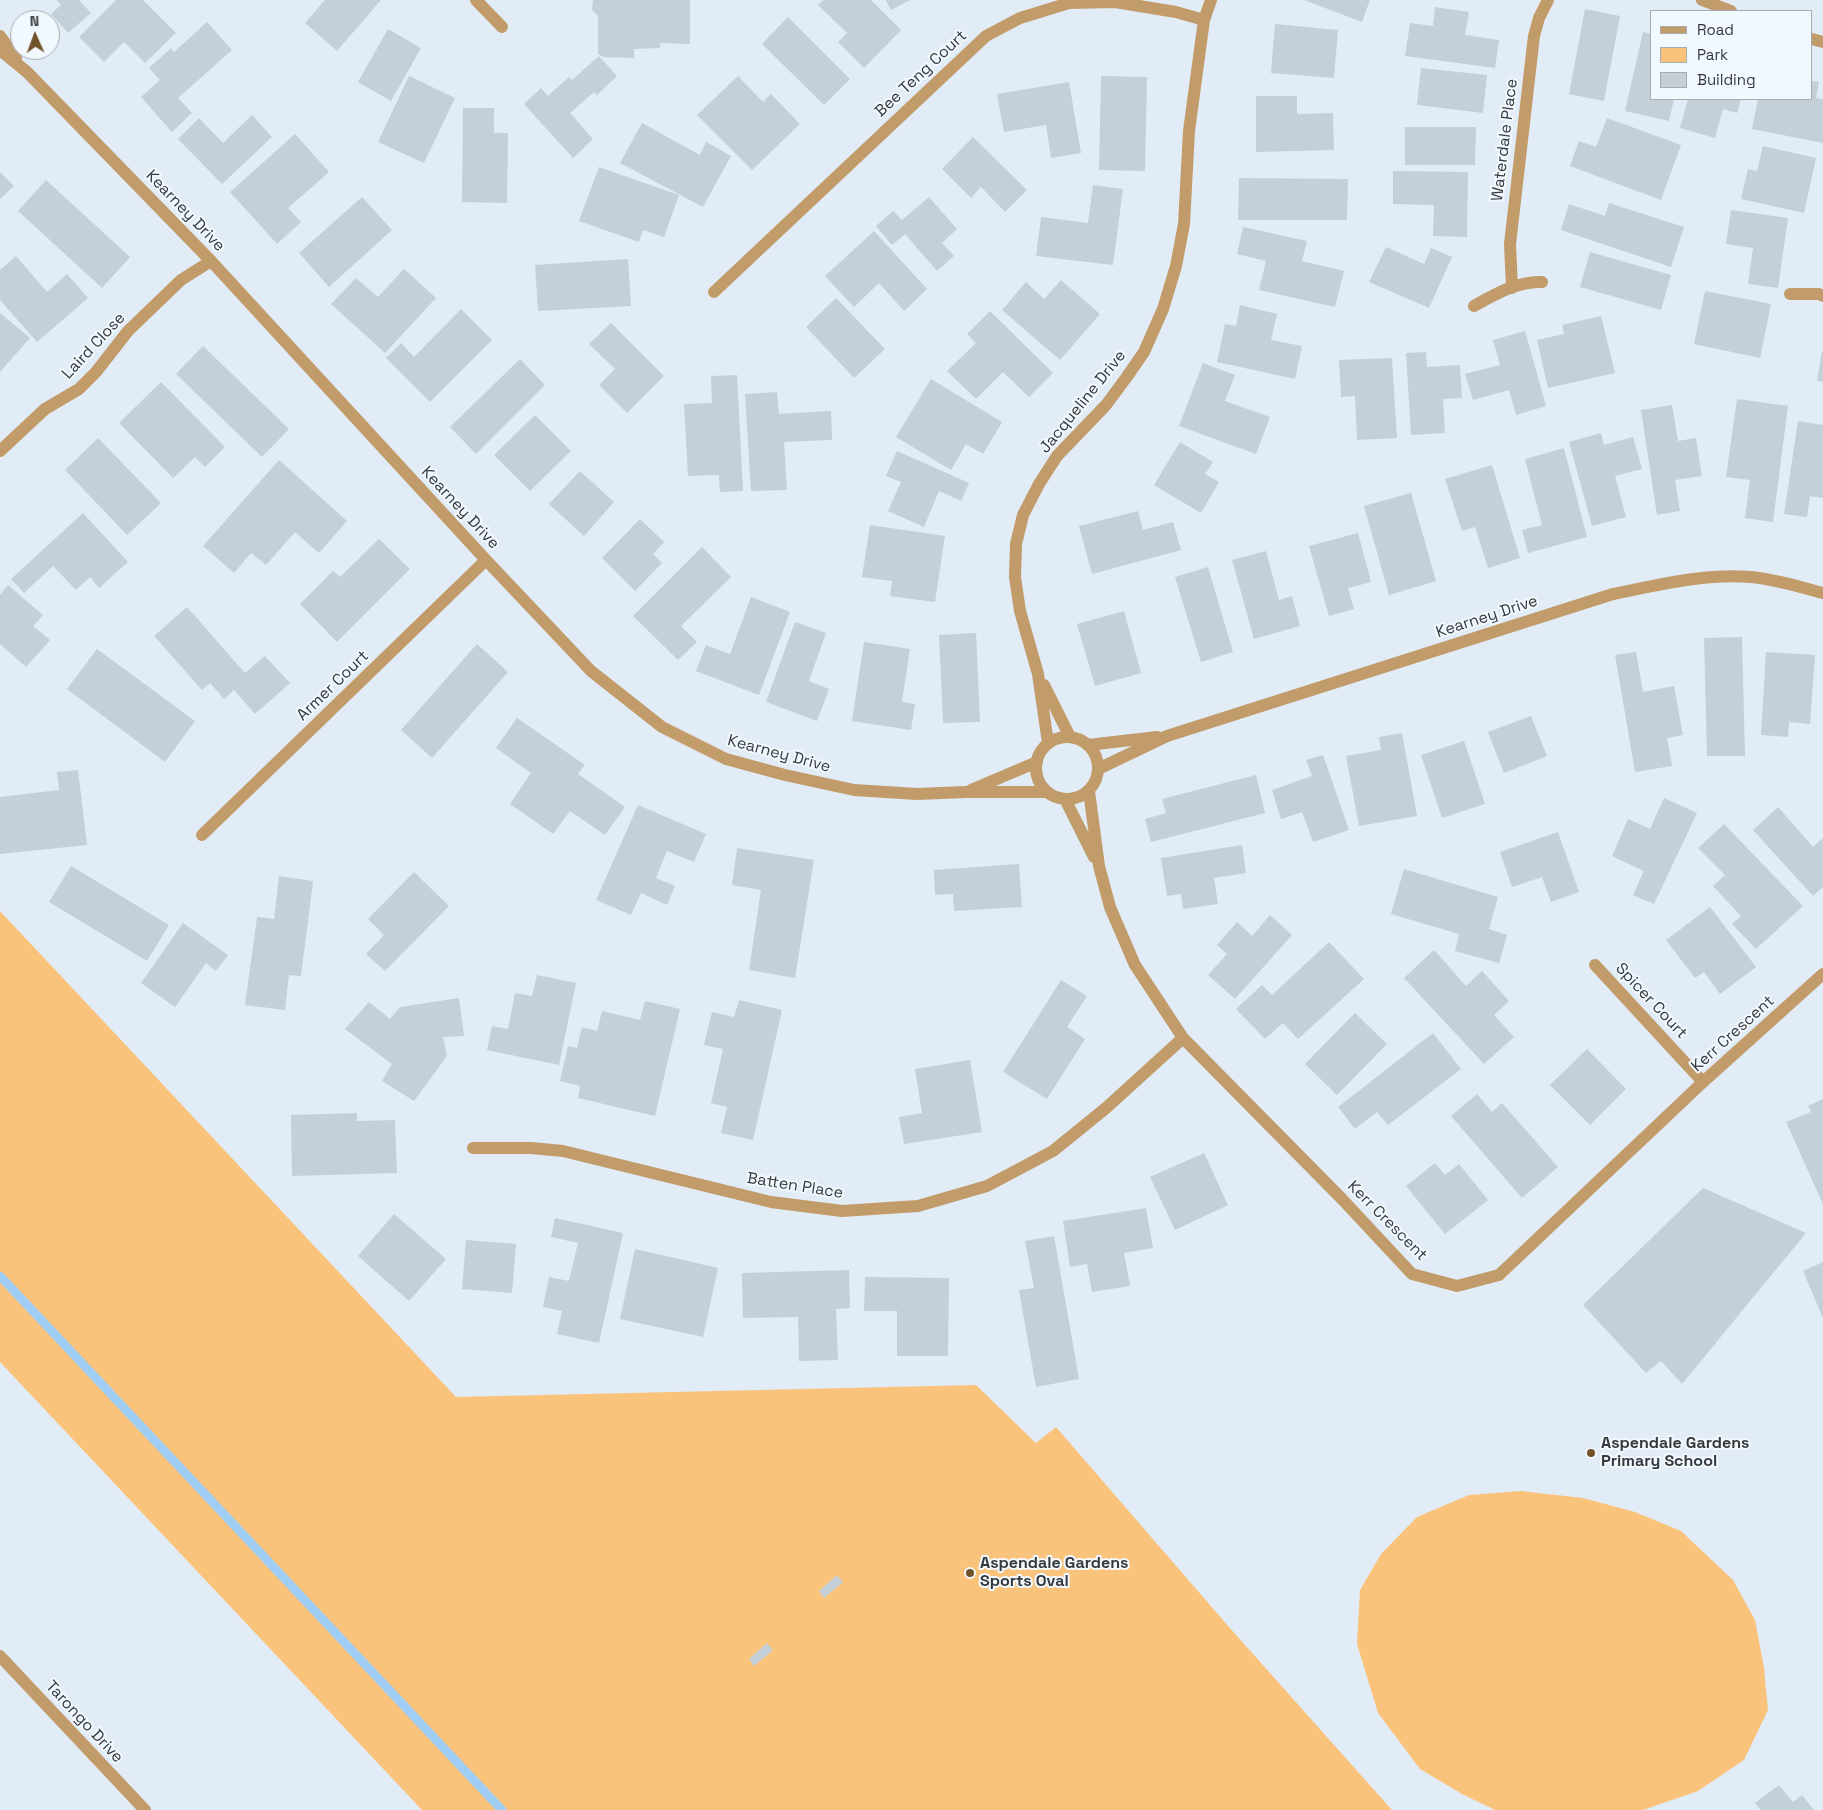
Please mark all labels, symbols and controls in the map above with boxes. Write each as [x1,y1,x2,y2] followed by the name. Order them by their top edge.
[10,10,60,60] north arrow
[1650,10,1813,100] legend
[29,12,40,30] text: N
[1697,20,1734,39] text: Road
[871,27,971,121] street label: Bee Teng Court
[1697,45,1728,64] text: Park
[1697,70,1756,89] text: Building
[1488,78,1522,202] street label: Waterdale Place
[141,166,229,256] street label: Kearney Drive
[58,309,130,383] street label: Laird Close
[1036,347,1130,457] street label: Jacqueline Drive
[417,463,503,553] street label: Kearney Drive
[1434,592,1540,642] street label: Kearney Drive
[293,647,373,725] street label: Armer Court
[725,731,833,777] street label: Kearney Drive
[1611,959,1691,1043] street label: Spicer Court
[1688,992,1778,1076] street label: Kerr Crescent
[745,1169,845,1203] street label: Batten Place
[1343,1177,1431,1265] street label: Kerr Crescent
[1601,1434,1749,1472] place label: Aspendale Gardens Primary School
[1585,1447,1597,1459] marker: Aspendale Gardens Primary School
[980,1554,1128,1592] place label: Aspendale Gardens Sports Oval
[964,1567,976,1579] marker: Aspendale Gardens Sports Oval
[41,1677,127,1767] street label: Tarongo Drive

